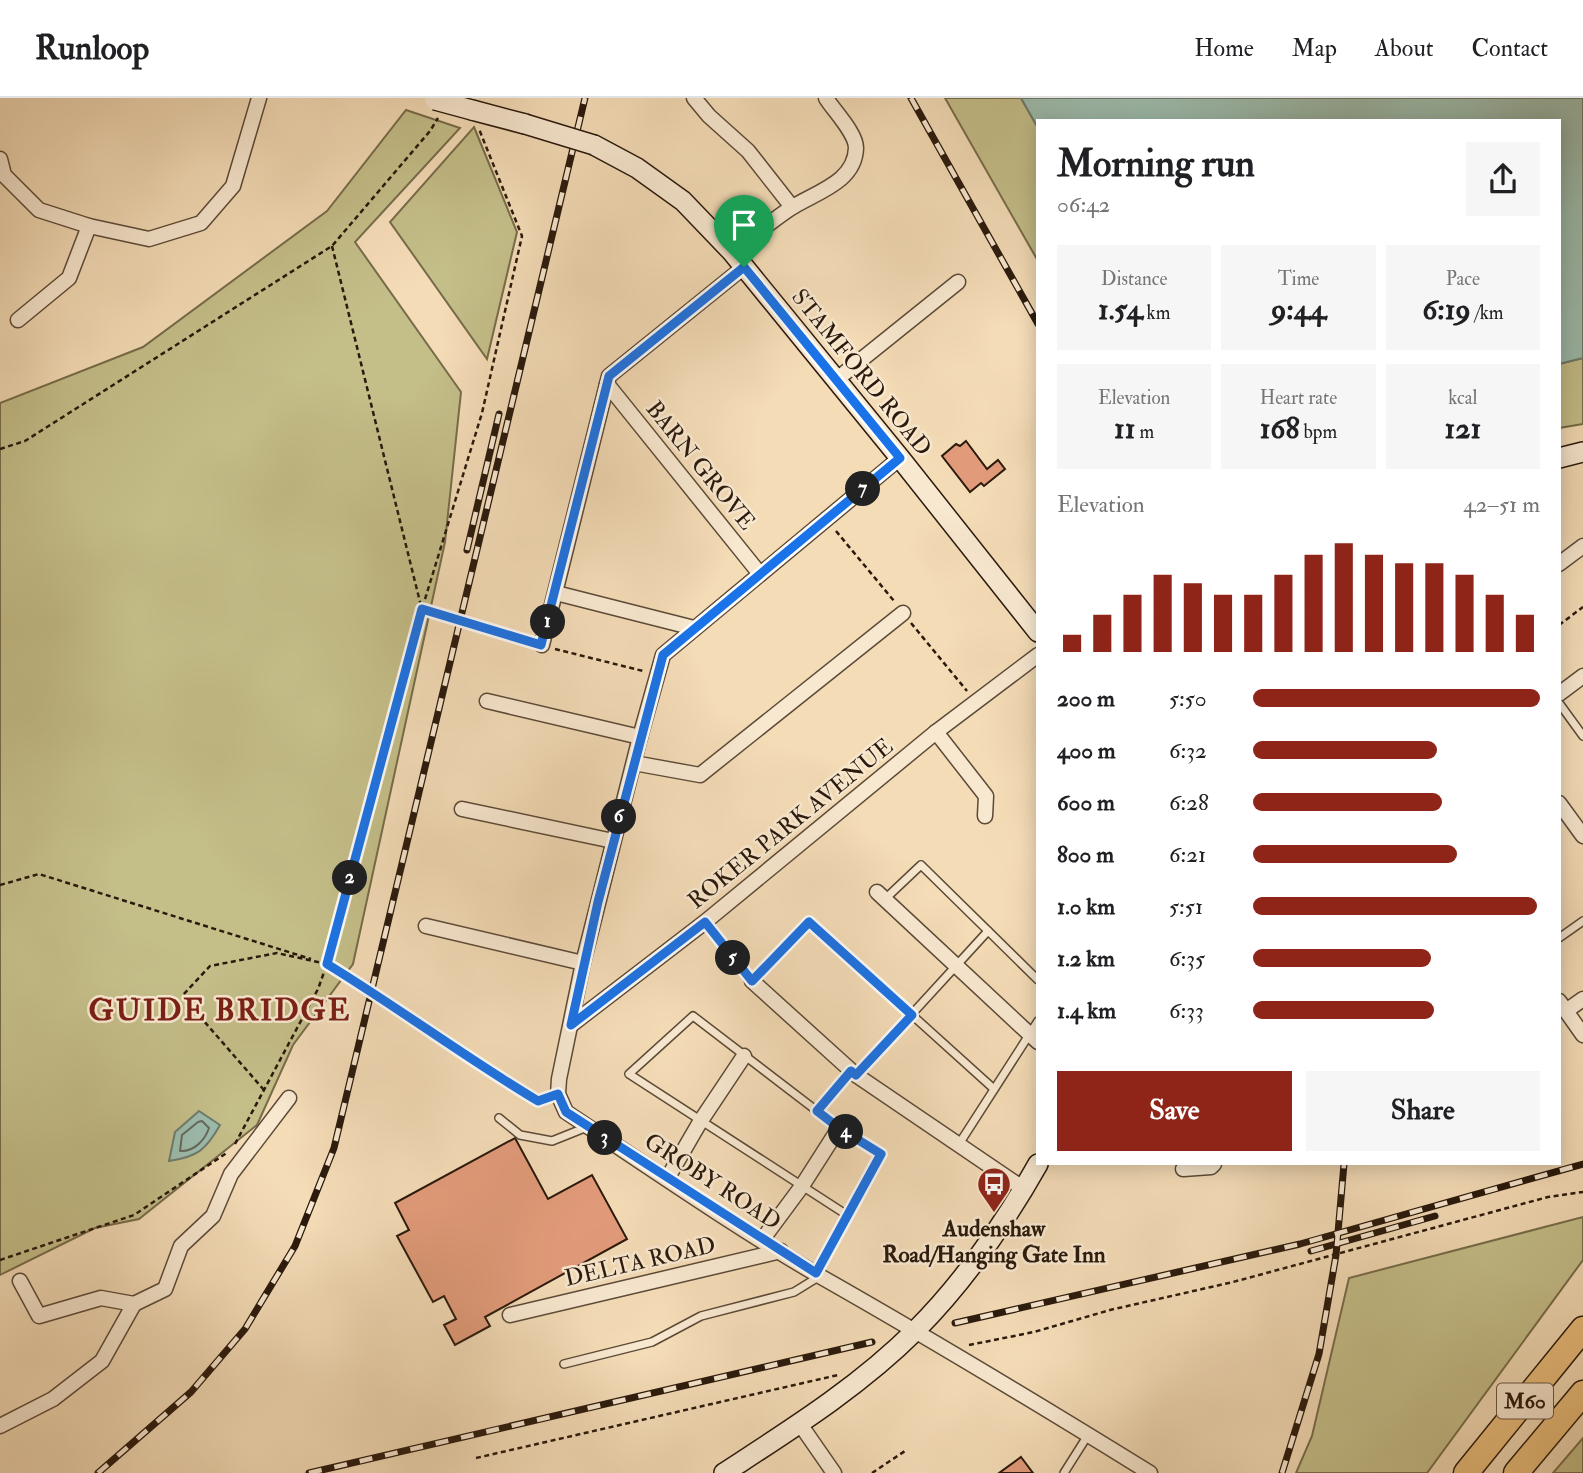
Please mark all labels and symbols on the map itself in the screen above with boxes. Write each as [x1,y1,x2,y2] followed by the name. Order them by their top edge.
[714,195,774,267] pin
[785,283,938,462] street label: STAMFORD ROAD
[640,395,762,536] street label: BARN GROVE
[846,472,880,506] pin: 7
[530,604,566,640] pin: 1
[682,732,899,915] street label: ROKER PARK AVENUE
[602,800,636,834] pin: 6
[332,860,368,896] pin: 2
[716,940,750,976] pin: 5
[89,992,351,1029] district label: GUIDE BRIDGE
[828,1114,864,1150] pin: 4
[588,1121,622,1156] pin: 3
[639,1127,786,1236] street label: GROBY ROAD
[975,1165,1013,1214] bus stop icon: Audenshaw Road/Hanging Gate Inn
[882,1214,1106,1270] place label: Audenshaw Road/Hanging Gate Inn
[562,1230,718,1293] street label: DELTA ROAD
[1497,1384,1553,1418] road number: M60

